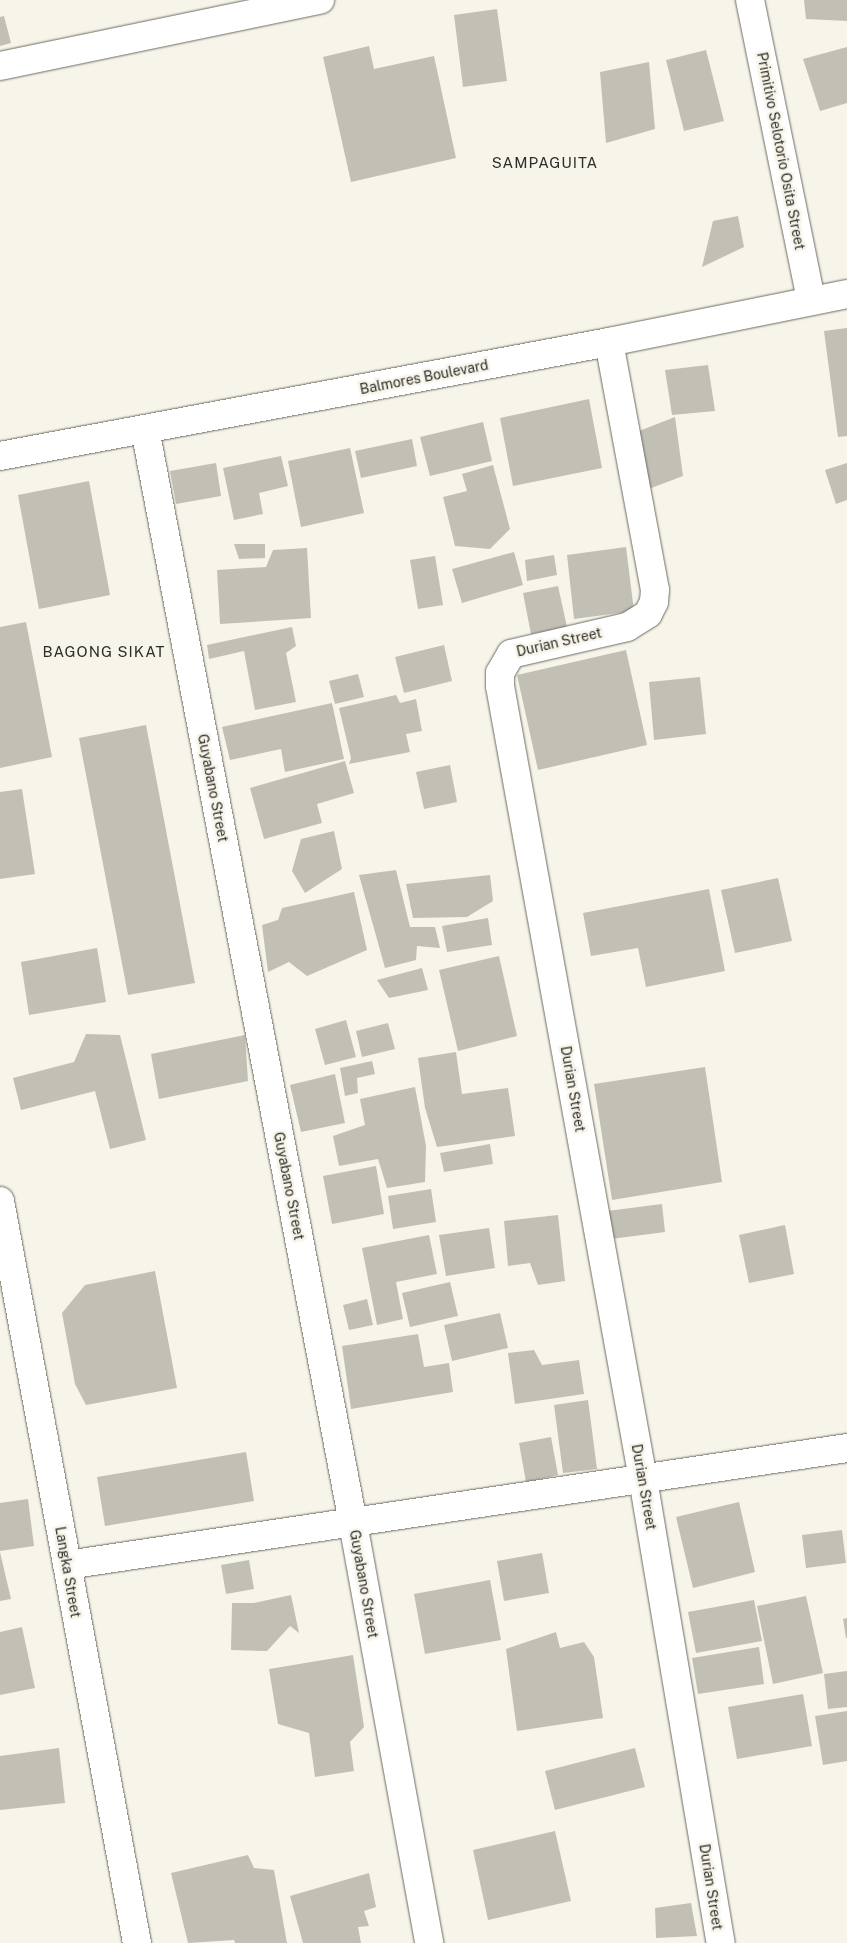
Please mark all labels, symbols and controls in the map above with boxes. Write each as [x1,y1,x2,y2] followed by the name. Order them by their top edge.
[754,51,808,251] street label: Primitivo Selotorio Osita Street
[491,154,599,172] district label: SAMPAGUITA
[358,356,490,398] street label: Balmores Boulevard
[515,624,603,660] street label: Durian Street
[41,643,167,661] district label: BAGONG SIKAT
[194,733,232,843] street label: Guyabano Street
[557,1045,589,1133] street label: Durian Street
[270,1131,308,1241] street label: Guyabano Street
[628,1443,660,1531] street label: Durian Street
[52,1525,84,1619] street label: Langka Street
[346,1529,382,1639] street label: Guyabano Street
[696,1843,726,1931] street label: Durian Street

